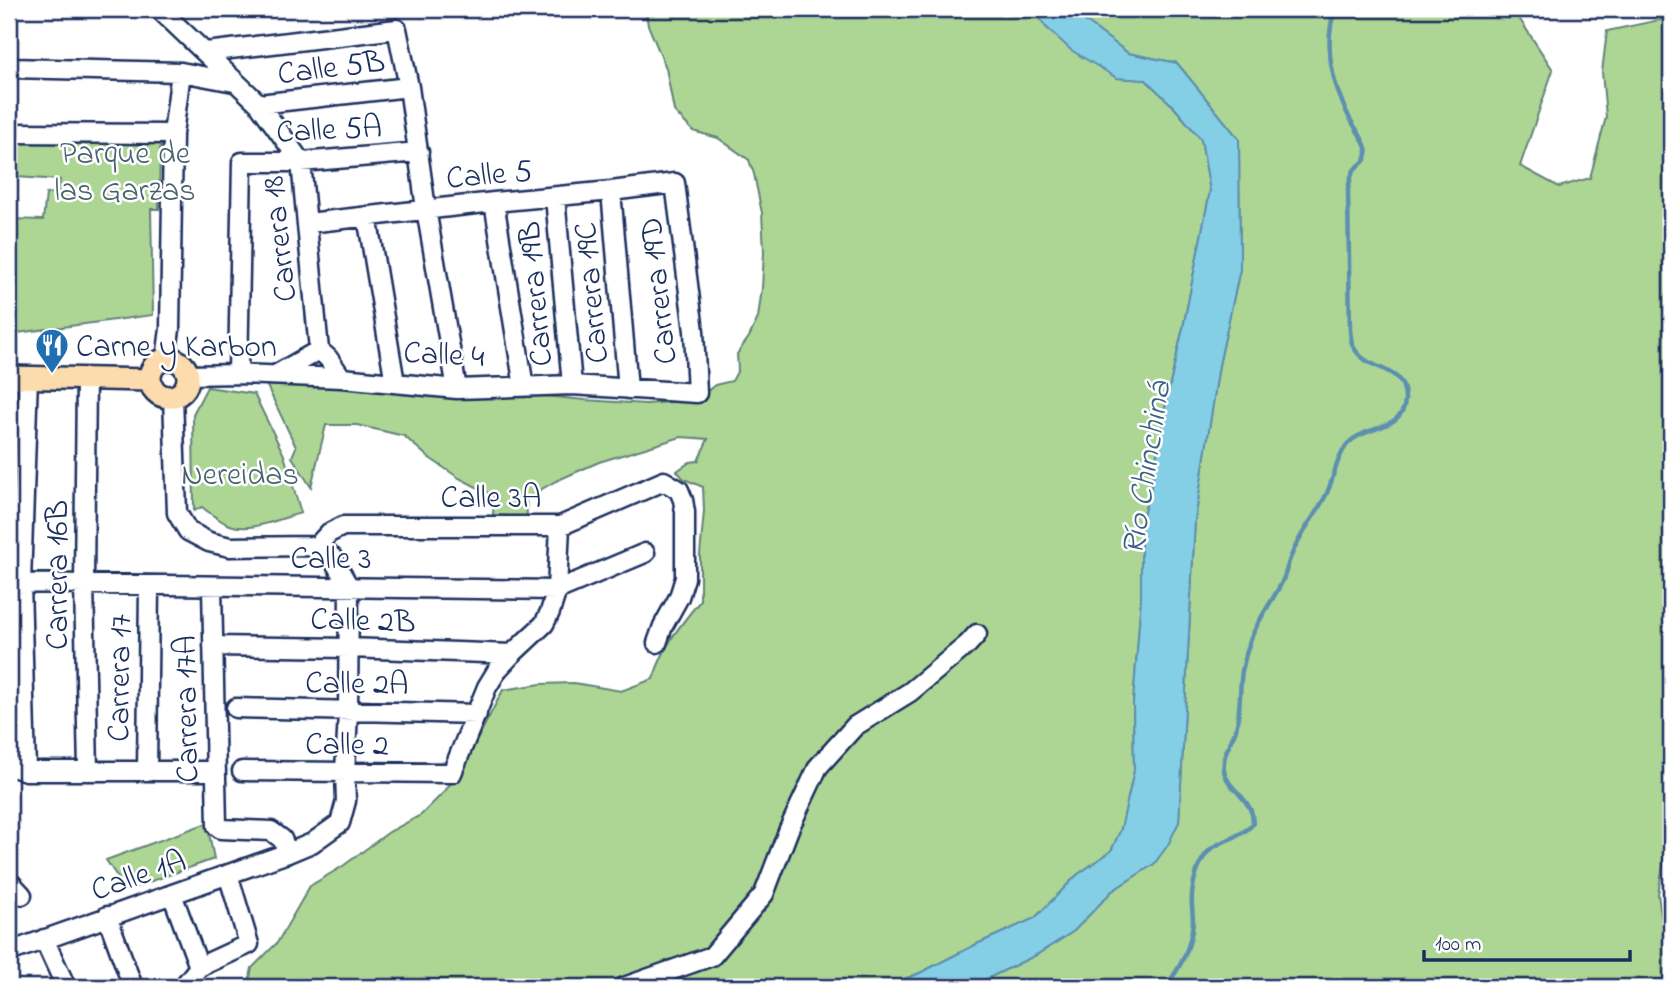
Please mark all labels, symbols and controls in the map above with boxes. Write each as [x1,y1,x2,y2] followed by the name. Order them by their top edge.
[275,40,388,99] street label: Calle 5B
[275,105,383,158] street label: Calle 5A
[54,132,196,216] park label: Parque de las Garzas
[444,149,534,204] street label: Calle 5
[252,173,311,304] street label: Carrera 18
[629,215,692,366] street label: Carrera 19D
[508,219,567,368] street label: Carrera 19B
[564,220,623,365] street label: Carrera 19C
[76,325,277,372] place label: Carne y Karbon
[33,326,71,375] restaurant icon: Carne y Karbon
[402,331,486,382] street label: Calle 4
[1111,376,1186,559] water label: Río Chinchiná
[181,453,299,500] park label: Nereidas
[441,476,541,523] street label: Calle 3A
[36,500,83,650] street label: Carrera 16B
[290,537,372,584] street label: Calle 3
[309,597,416,648] street label: Calle 2B
[97,614,146,742] street label: Carrera 17
[164,635,213,783] street label: Carrera 17A
[305,661,409,710] street label: Calle 2A
[305,722,389,771] street label: Calle 2
[85,839,193,915] street label: Calle 1A
[1424,919,1631,963] scale bar
[1435,930,1481,960] text: 100 m

